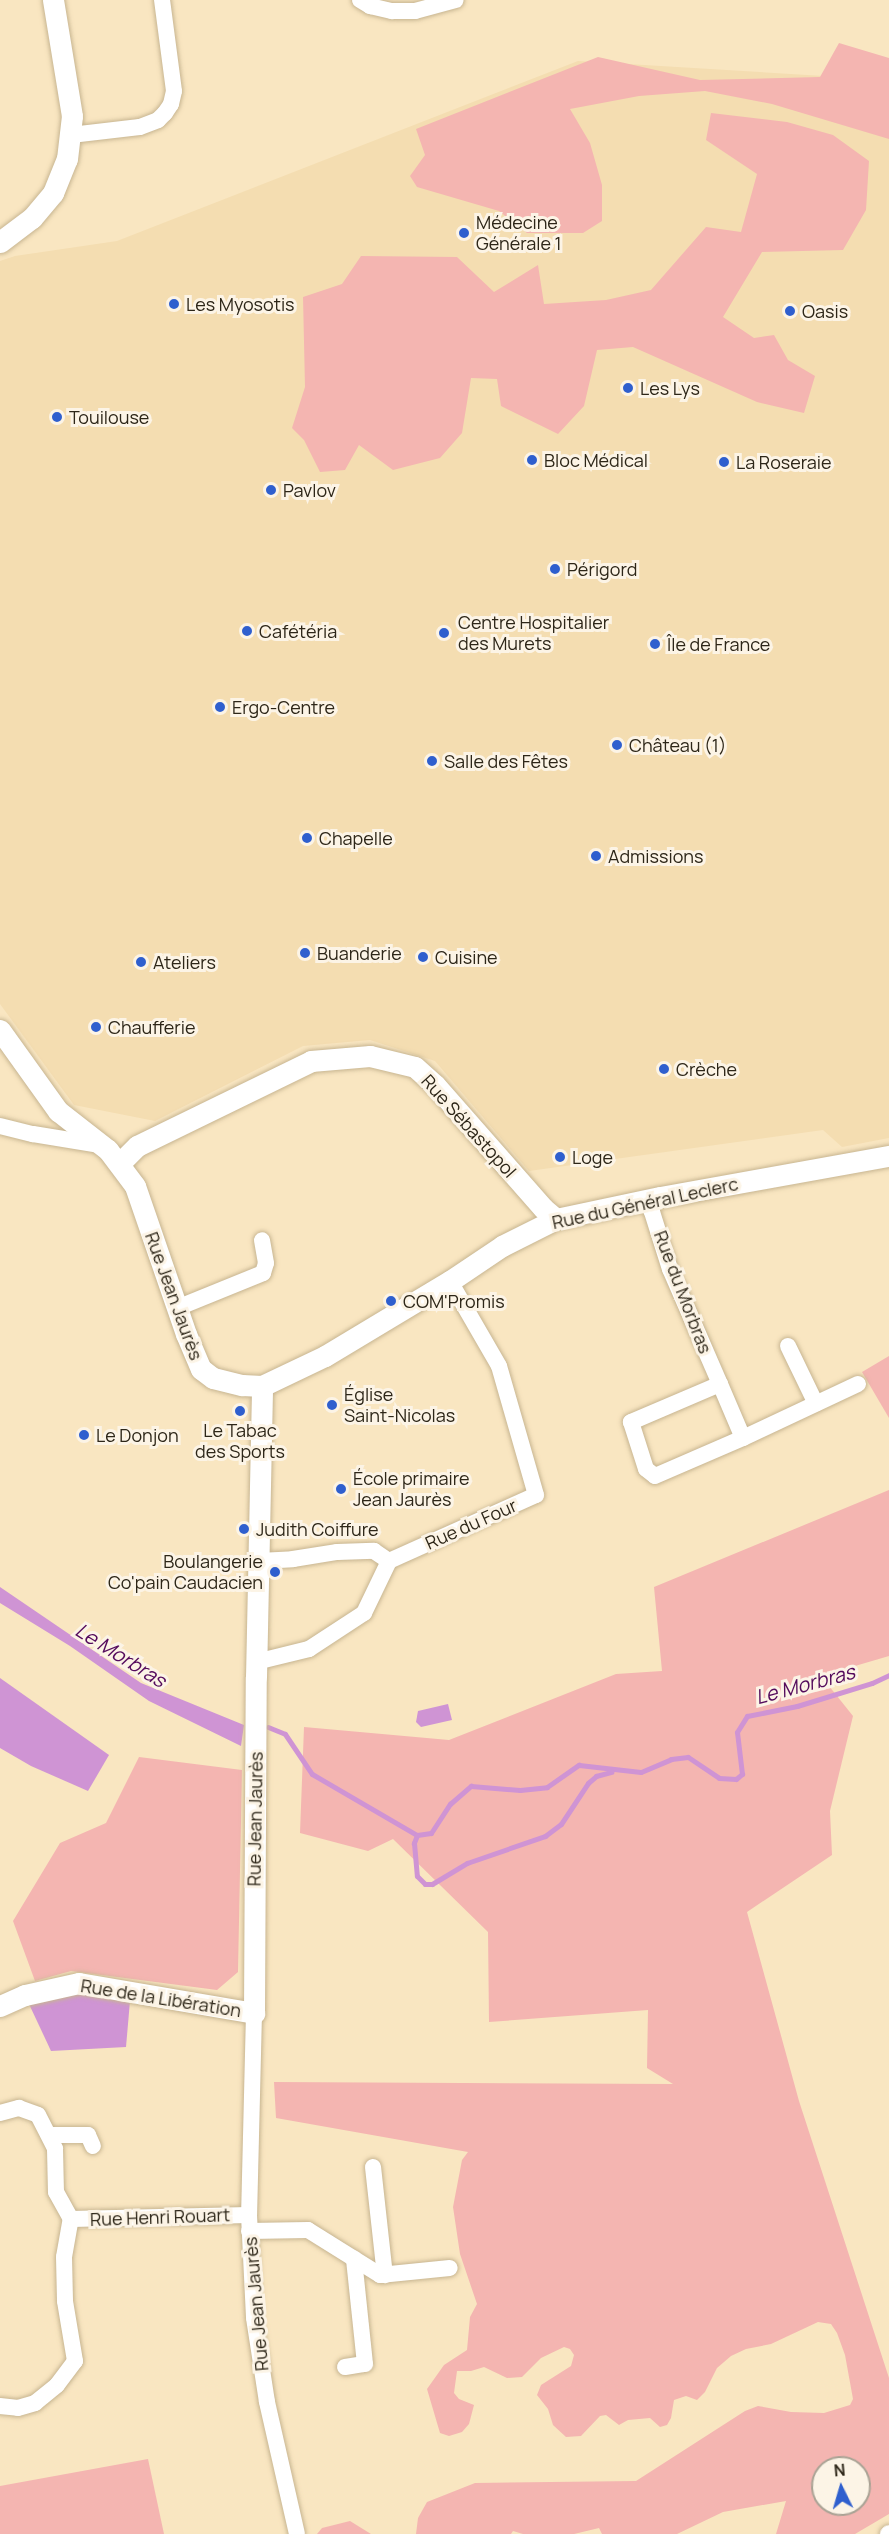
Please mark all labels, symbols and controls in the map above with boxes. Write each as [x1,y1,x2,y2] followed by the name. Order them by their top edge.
[476,212,562,254] place label: Médecine Générale 1
[457,226,471,240] marker: Médecine Générale 1
[186,293,295,315] place label: Les Myosotis
[167,297,181,311] marker: Les Myosotis
[802,300,848,322] place label: Oasis
[783,304,797,318] marker: Oasis
[640,377,700,399] place label: Les Lys
[621,381,635,395] marker: Les Lys
[69,406,149,428] place label: Touilouse
[50,410,64,424] marker: Touilouse
[544,449,648,471] place label: Bloc Médical
[736,451,832,473] place label: La Roseraie
[525,453,539,467] marker: Bloc Médical
[717,455,731,469] marker: La Roseraie
[283,479,336,501] place label: Pavlov
[264,483,278,497] marker: Pavlov
[567,558,637,580] place label: Périgord
[548,562,562,576] marker: Périgord
[458,612,609,654] place label: Centre Hospitalier des Murets
[259,620,337,642] place label: Cafétéria
[240,624,254,638] marker: Cafétéria
[435,624,453,642] marker: Centre Hospitalier des Murets
[667,633,770,655] place label: Île de France
[648,637,662,651] marker: Île de France
[232,696,335,718] place label: Ergo-Centre
[213,700,227,714] marker: Ergo-Centre
[629,734,726,756] place label: Château (1)
[610,738,624,752] marker: Château (1)
[444,750,568,772] place label: Salle des Fêtes
[425,754,439,768] marker: Salle des Fêtes
[319,827,393,849] place label: Chapelle
[300,831,314,845] marker: Chapelle
[608,845,703,867] place label: Admissions
[589,849,603,863] marker: Admissions
[317,942,402,964] place label: Buanderie
[298,946,312,960] marker: Buanderie
[435,946,498,968] place label: Cuisine
[416,950,430,964] marker: Cuisine
[153,951,216,973] place label: Ateliers
[134,955,148,969] marker: Ateliers
[108,1016,196,1038] place label: Chaufferie
[89,1020,103,1034] marker: Chaufferie
[676,1058,737,1080] place label: Crèche
[657,1062,671,1076] marker: Crèche
[417,1070,521,1182] street label: Rue Sébastopol
[572,1146,613,1168] place label: Loge
[553,1150,567,1164] marker: Loge
[550,1173,740,1233] street label: Rue du Général Leclerc
[650,1228,716,1356] street label: Rue du Morbras
[141,1229,207,1363] street label: Rue Jean Jaurès
[403,1290,505,1312] place label: COM'Promis
[384,1294,398,1308] marker: COM'Promis
[344,1384,455,1426] place label: Église Saint-Nicolas
[325,1398,339,1412] marker: Église Saint-Nicolas
[233,1404,247,1418] marker: Le Tabac des Sports
[195,1420,285,1462] place label: Le Tabac des Sports
[96,1424,179,1446] place label: Le Donjon
[77,1428,91,1442] marker: Le Donjon
[353,1468,470,1510] place label: École primaire Jean Jaurès
[334,1482,348,1496] marker: École primaire Jean Jaurès
[422,1494,520,1554] street label: Rue du Four
[256,1518,379,1540] place label: Judith Coiffure
[237,1522,251,1536] marker: Judith Coiffure
[108,1551,263,1594] place label: Boulangerie Co'pain Caudacien
[268,1565,282,1579] marker: Boulangerie Co'pain Caudacien
[71,1618,171,1692] water label: Le Morbras
[753,1659,857,1709] water label: Le Morbras
[243,1752,267,1886] street label: Rue Jean Jaurès
[79,1975,243,2021] street label: Rue de la Libération
[90,2204,230,2230] street label: Rue Henri Rouart
[239,2236,273,2372] street label: Rue Jean Jaurès
[811,2456,871,2516] north arrow
[833,2459,846,2482] text: N

